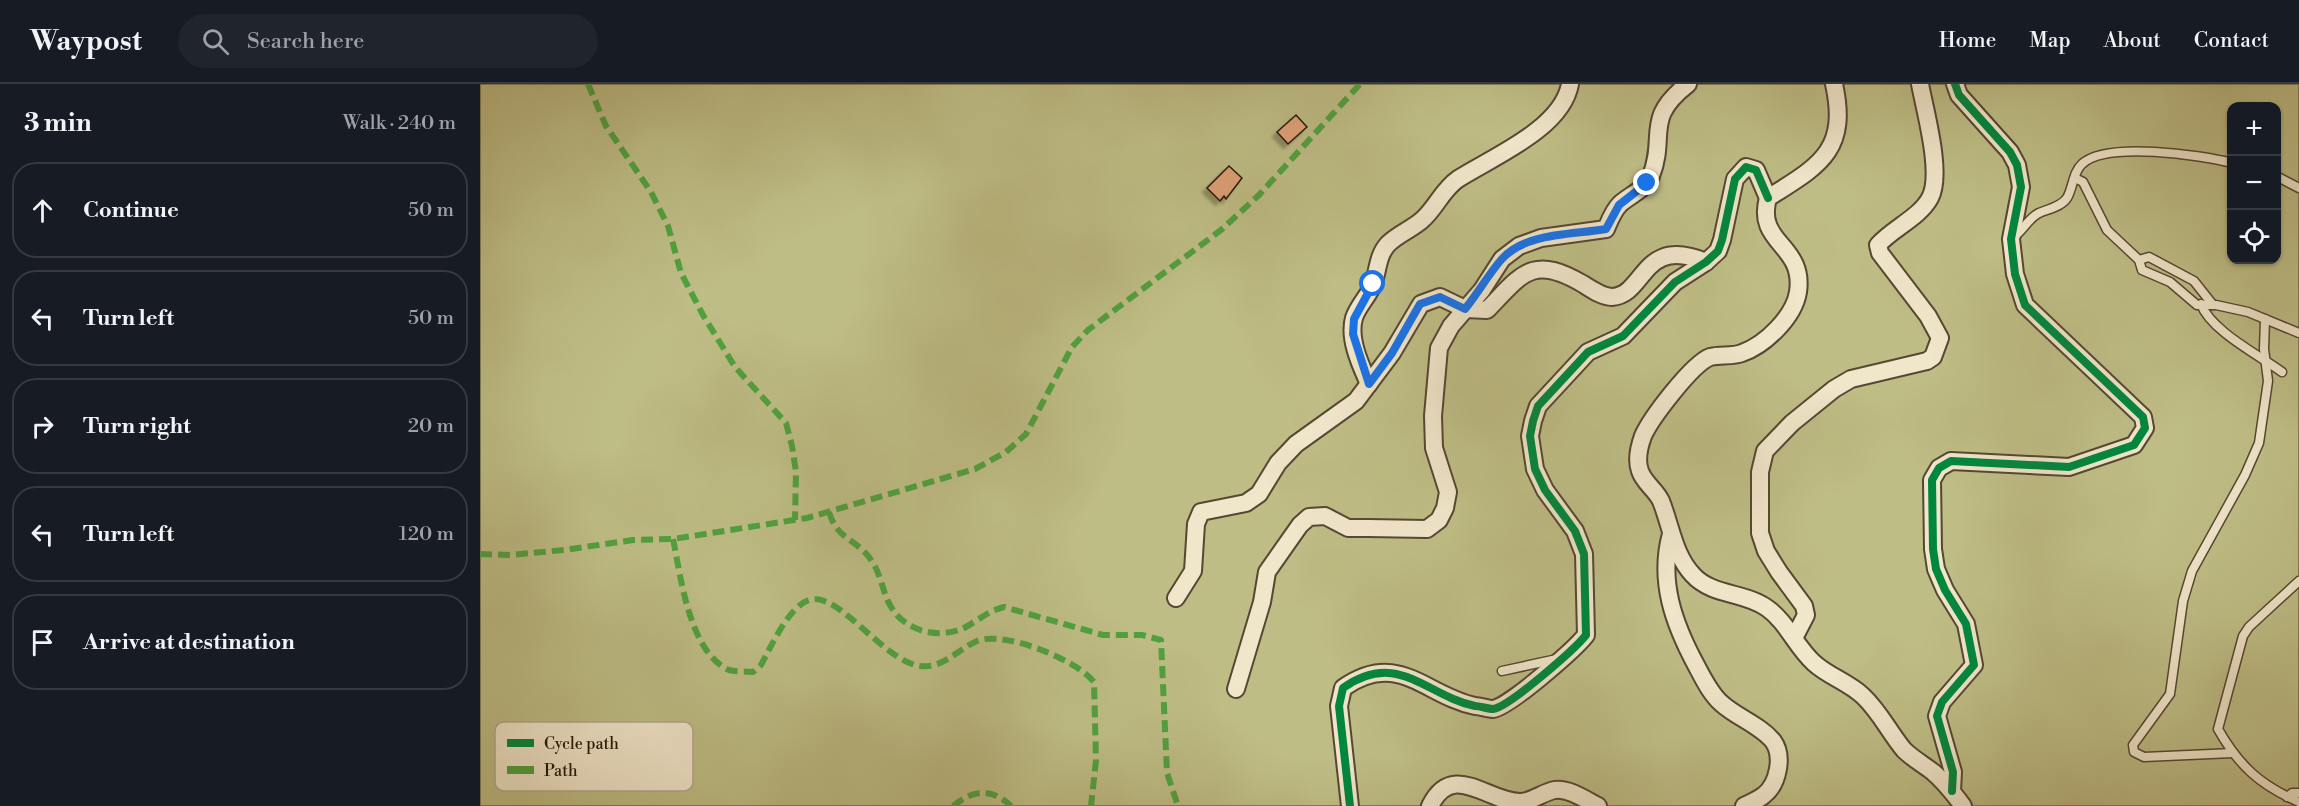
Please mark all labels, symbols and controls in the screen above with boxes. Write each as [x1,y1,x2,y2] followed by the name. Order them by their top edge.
[178,14,598,68] search box
[30,24,142,59] text: Waypost
[199,25,232,58] icon: search
[247,28,364,55] text: Search here
[1939,28,1996,54] text: Home
[2029,28,2071,54] text: Map
[2104,28,2161,54] text: About
[2194,28,2269,54] text: Contact
[2227,102,2281,264] map controls
[2227,102,2281,156] button: +
[24,107,92,139] text: 3 min
[343,111,456,136] text: Walk · 240 m
[2227,156,2281,210] button: −
[1633,169,1659,195] route end
[26,194,59,227] icon: ahead
[83,197,179,224] text: Continue
[408,198,454,223] text: 50 m
[2227,210,2281,264] button: locate
[1359,270,1385,296] route start
[26,302,59,335] icon: left
[83,305,174,332] text: Turn left
[408,306,454,331] text: 50 m
[26,410,59,443] icon: right
[83,413,191,440] text: Turn right
[408,414,454,439] text: 20 m
[26,518,59,551] icon: left
[83,521,174,548] text: Turn left
[399,522,454,547] text: 120 m
[26,626,59,659] icon: arrive
[83,629,295,656] text: Arrive at destination
[495,722,693,791] legend
[544,734,619,754] text: Cycle path
[544,761,578,781] text: Path

